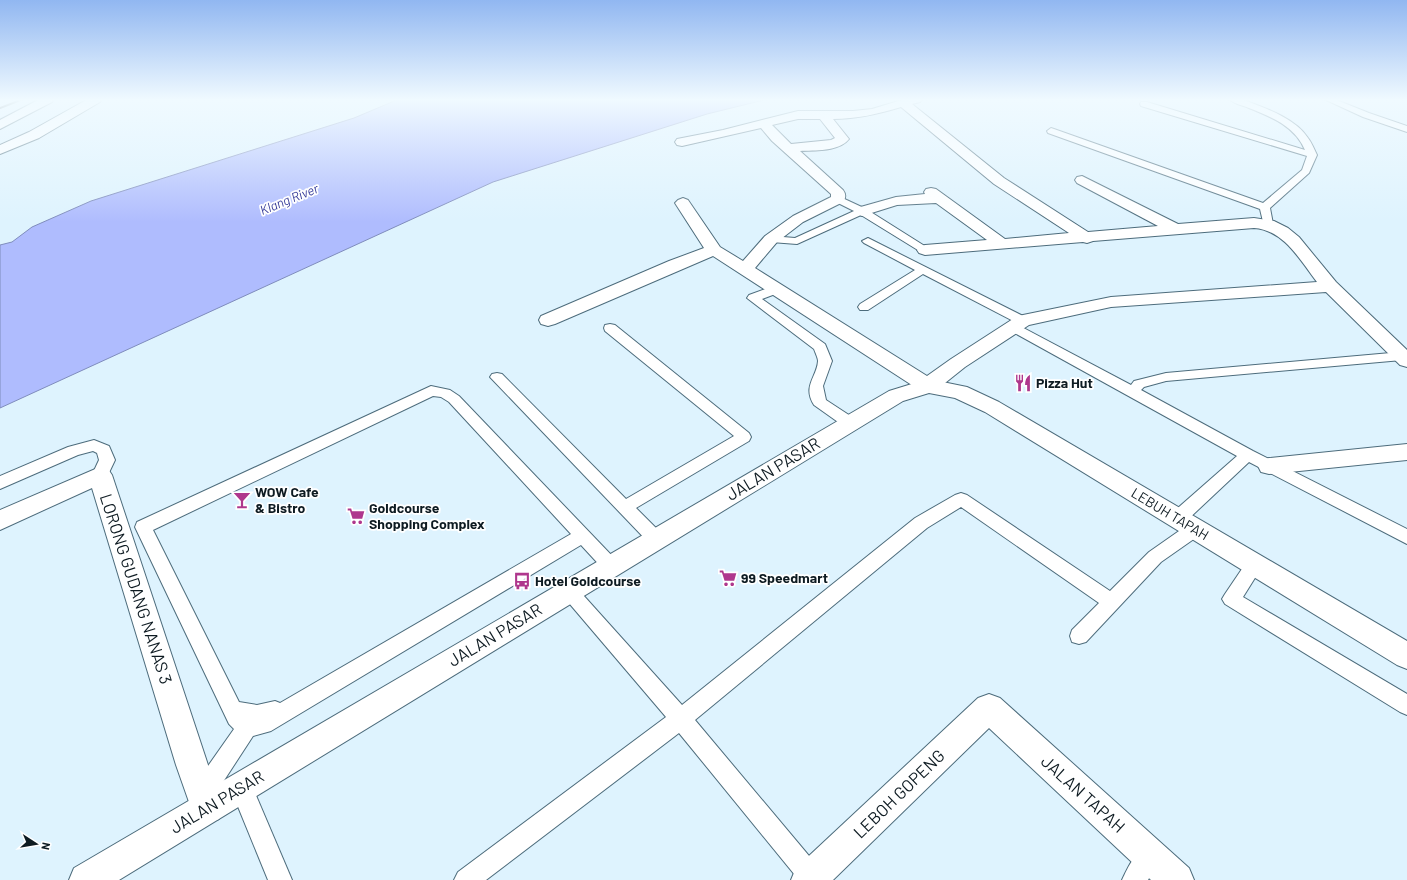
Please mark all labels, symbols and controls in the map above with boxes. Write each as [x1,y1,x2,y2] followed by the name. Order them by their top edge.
[257,180,321,218] water label: Klang River
[1013,373,1033,393] restaurant icon: Pizza Hut
[1036,374,1093,391] place label: Pizza Hut
[722,432,823,504] street label: JALAN PASAR
[255,483,319,516] place label: WOW Cafe & Bistro
[1128,484,1212,543] street label: LEBUH TAPAH
[232,490,252,510] bar icon: WOW Cafe & Bistro
[97,491,177,686] street label: LORONG GUDANG NANAS 3
[369,499,485,532] place label: Goldcourse Shopping Complex
[346,506,366,526] supermarket icon: Goldcourse Shopping Complex
[718,568,738,588] supermarket icon: 99 Speedmart
[741,569,828,586] place label: 99 Speedmart
[512,571,532,591] bus stop icon: Hotel Goldcourse
[535,572,641,589] place label: Hotel Goldcourse
[444,598,545,670] street label: JALAN PASAR
[849,745,948,842] street label: LEBOH GOPENG
[1038,750,1130,836] street label: JALAN TAPAH
[166,765,267,837] street label: JALAN PASAR
[16,824,56,864] north arrow
[39,841,53,851] text: N

